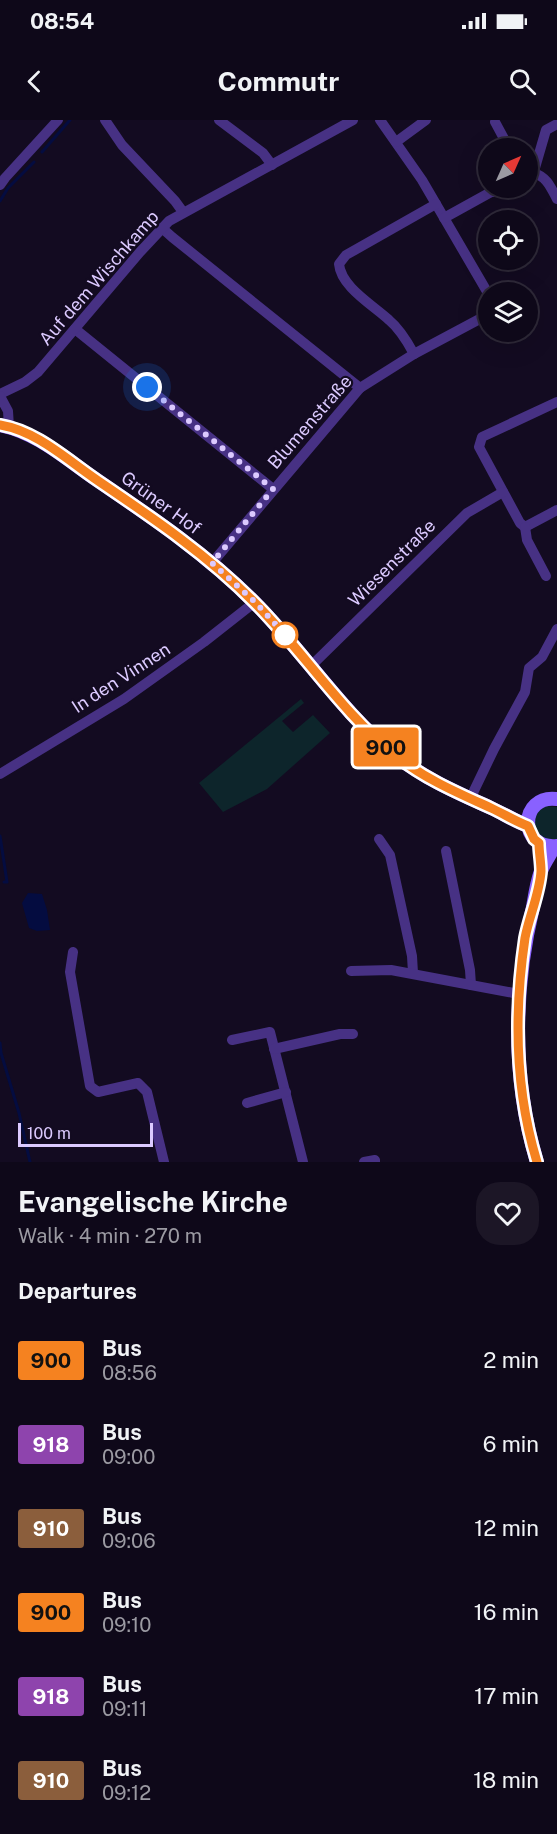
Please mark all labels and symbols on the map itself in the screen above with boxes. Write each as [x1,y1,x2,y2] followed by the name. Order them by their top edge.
[478,138,538,198] north arrow
[34,206,163,349] street label: Auf dem Wischkamp
[263,371,356,473] street label: Blumenstraße
[132,372,162,402] your location
[117,467,205,539] street label: Grüner Hof
[344,515,440,611] street label: Wiesenstraße
[272,622,298,648] unlabelled marker
[68,638,174,717] street label: In den Vinnen
[352,728,420,766] line badge: 900
[18,1120,153,1148] scale bar

